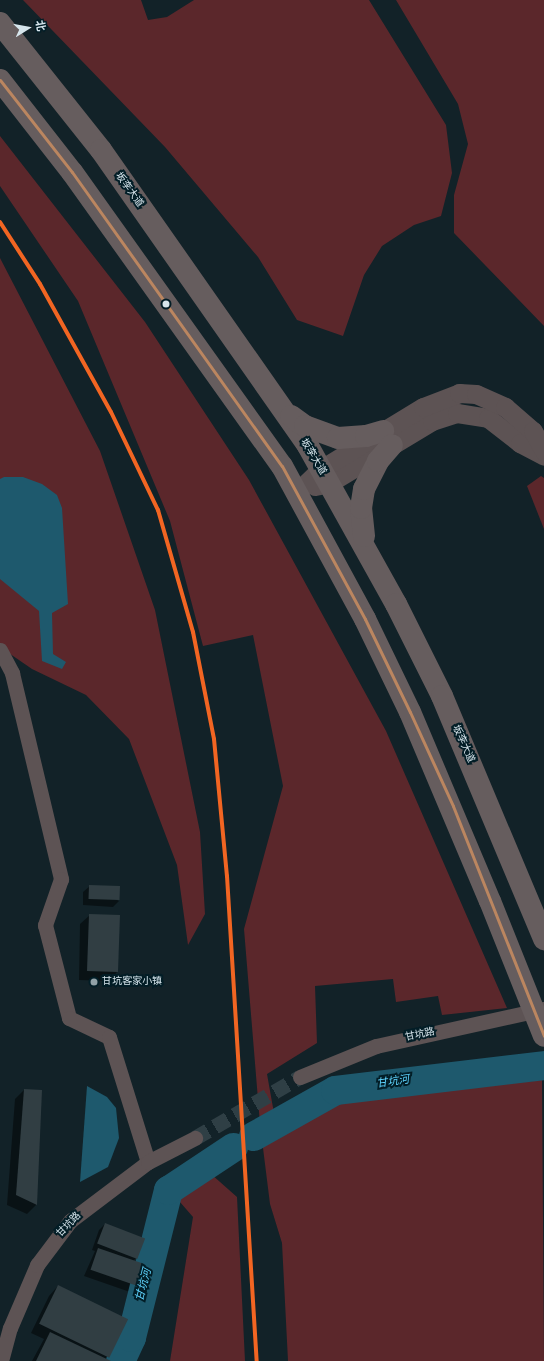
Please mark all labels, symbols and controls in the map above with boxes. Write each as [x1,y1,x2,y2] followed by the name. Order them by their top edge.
[8,8,48,48] north arrow
[33,19,48,32] text: 北
[112,170,146,210] street label: 坂李大道
[161,299,171,309] unlabelled marker
[298,437,328,477] street label: 坂李大道
[449,723,477,765] street label: 坂李大道
[102,976,162,988] place label: 甘坑客家小镇
[89,977,99,987] marker: 甘坑客家小镇
[404,1026,436,1044] street label: 甘坑路
[376,1073,410,1091] water label: 甘坑河
[54,1210,84,1240] street label: 甘坑路
[134,1267,154,1303] water label: 甘坑河

